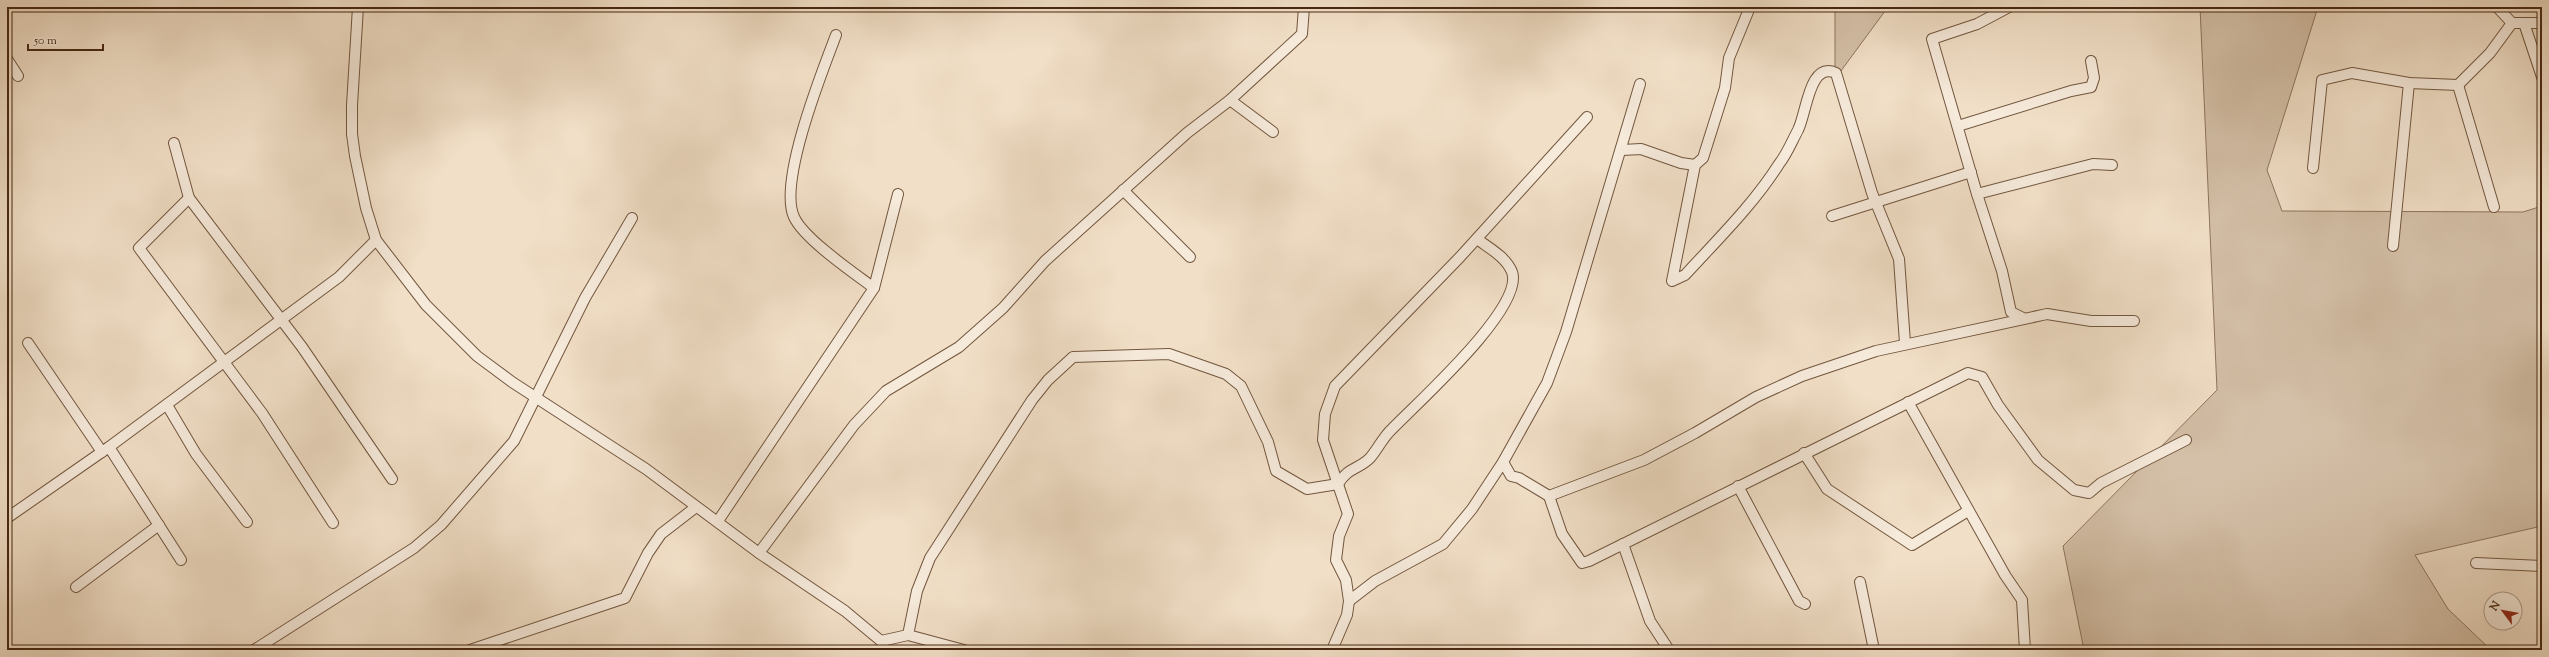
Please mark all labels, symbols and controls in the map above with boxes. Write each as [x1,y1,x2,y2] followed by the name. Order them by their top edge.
[28,26,103,52] scale bar
[33,32,57,50] text: 50 m
[2483,591,2523,631] north arrow
[2486,598,2505,615] text: N

